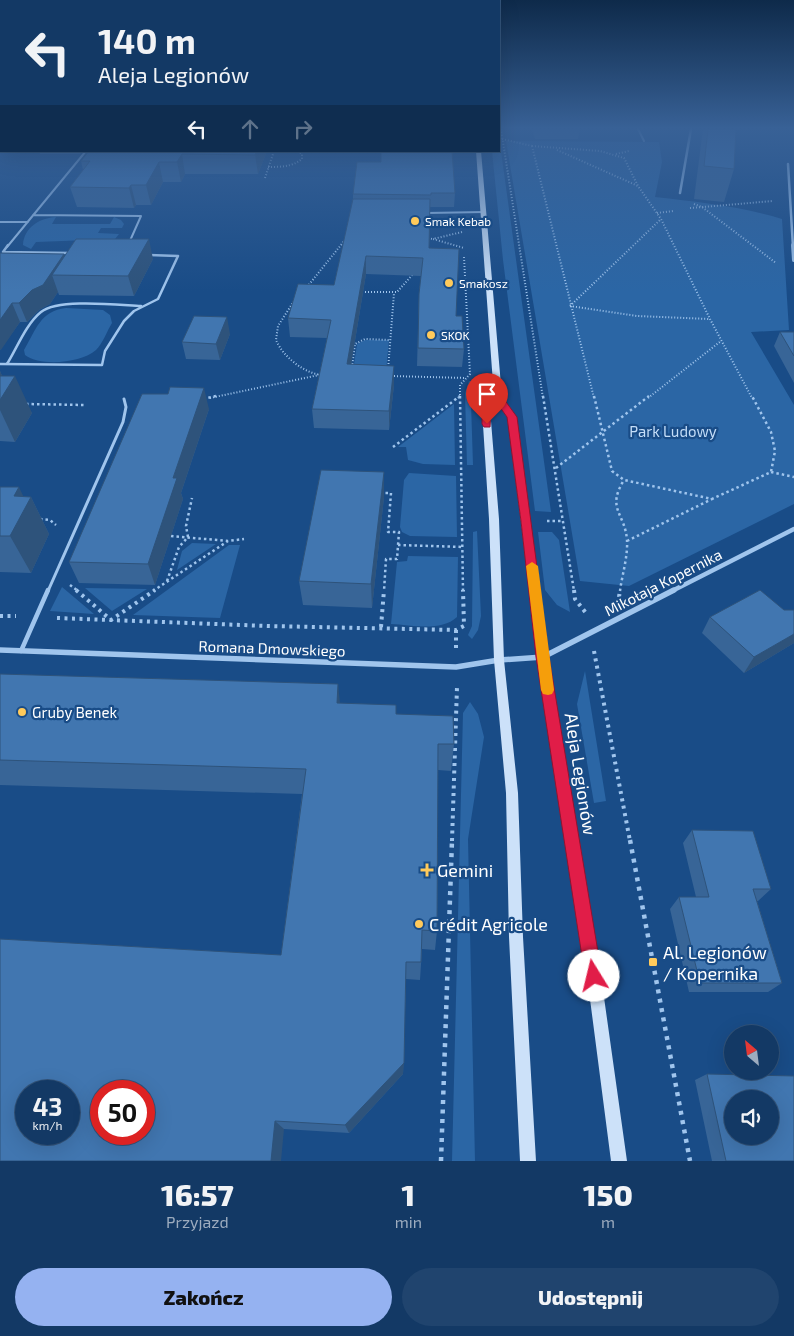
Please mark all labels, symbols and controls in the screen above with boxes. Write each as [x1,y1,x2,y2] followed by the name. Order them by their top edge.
[98,19,196,61] text: 140 m
[15,20,80,85] icon: left
[98,61,249,87] text: Aleja Legionów
[183,115,211,143] icon: left
[236,115,264,143] icon: ahead
[289,115,317,143] icon: right
[425,214,491,228] place label: Smak Kebab
[409,215,421,227] marker: Smak Kebab
[459,276,508,290] place label: Smakosz
[443,277,455,289] marker: Smakosz
[441,328,470,342] place label: SKOK
[425,329,437,341] marker: SKOK
[466,373,508,424] pin
[473,380,501,408] icon: arrive
[629,422,717,440] park label: Park Ludowy
[601,545,725,620] street label: Mikołaja Kopernika
[198,636,346,660] street label: Romana Dmowskiego
[32,703,118,721] place label: Gruby Benek
[16,706,28,718] marker: Gruby Benek
[560,711,602,837] street label: Aleja Legionów
[437,859,493,881] place label: Gemini
[421,864,433,876] marker: Gemini
[429,913,548,935] place label: Crédit Agricole
[413,918,425,930] marker: Crédit Agricole
[663,941,767,984] place label: Al. Legionów / Kopernika
[567,949,619,1001] position arrow
[647,956,659,968] marker: Al. Legionów / Kopernika
[724,1025,779,1080] north arrow
[724,1025,779,1145] map controls
[90,1080,155,1145] speed limit sign: 50
[724,1090,779,1145] button: sound
[32,1091,63,1121] text: 43
[33,1118,62,1132] text: km/h
[161,1176,234,1212] text: 16:57
[402,1176,415,1212] text: 1
[583,1176,633,1212] text: 150
[166,1212,229,1231] text: Przyjazd
[395,1212,422,1231] text: min
[601,1212,615,1231] text: m
[15,1268,392,1326] button: Zakończ
[402,1268,779,1326] button: Udostępnij

